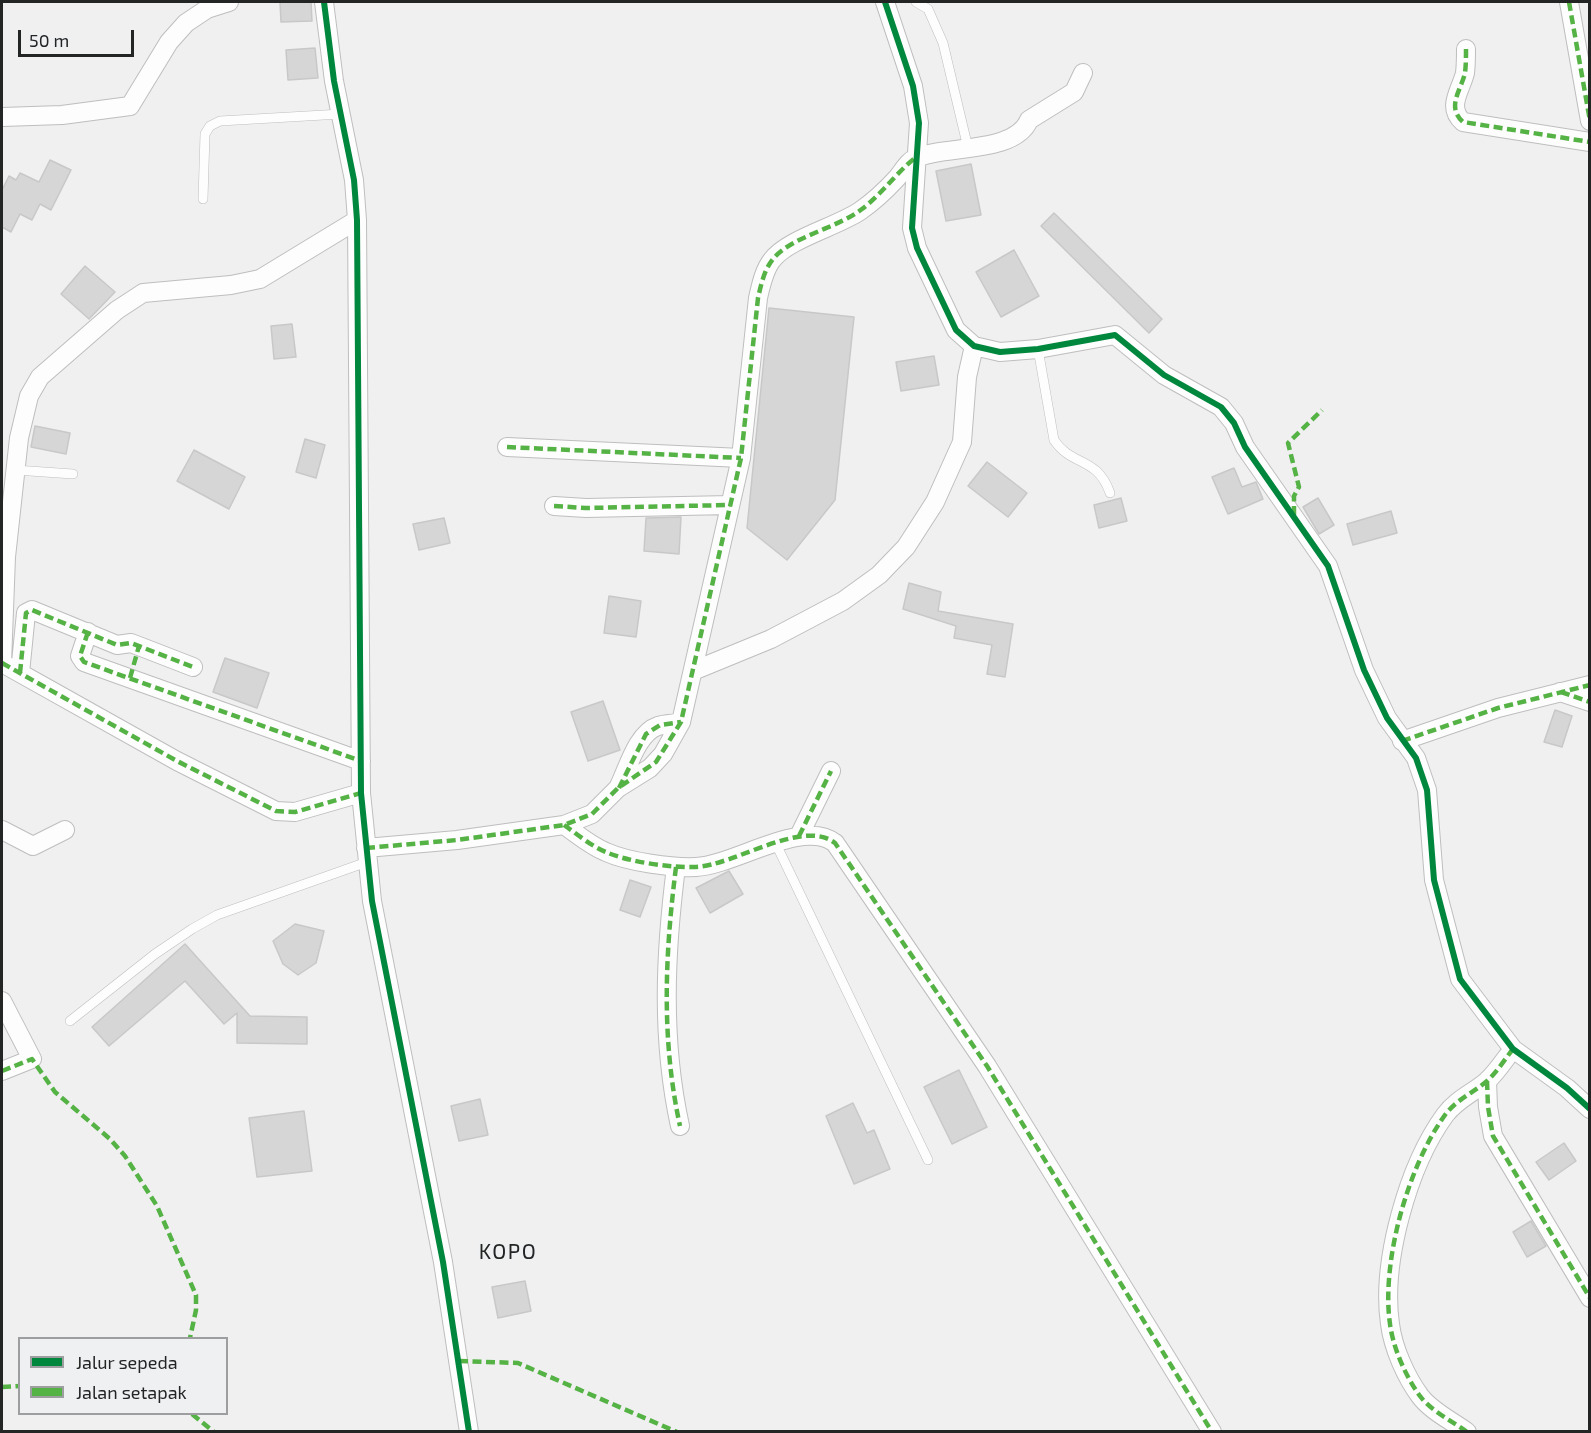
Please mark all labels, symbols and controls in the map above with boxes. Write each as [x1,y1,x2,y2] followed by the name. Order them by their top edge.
[21,18,136,56] scale bar
[29,29,69,51] text: 50 m
[479,1239,537,1265] district label: KOPO
[18,1337,228,1415] legend
[76,1351,178,1373] text: Jalur sepeda
[76,1381,187,1403] text: Jalan setapak

